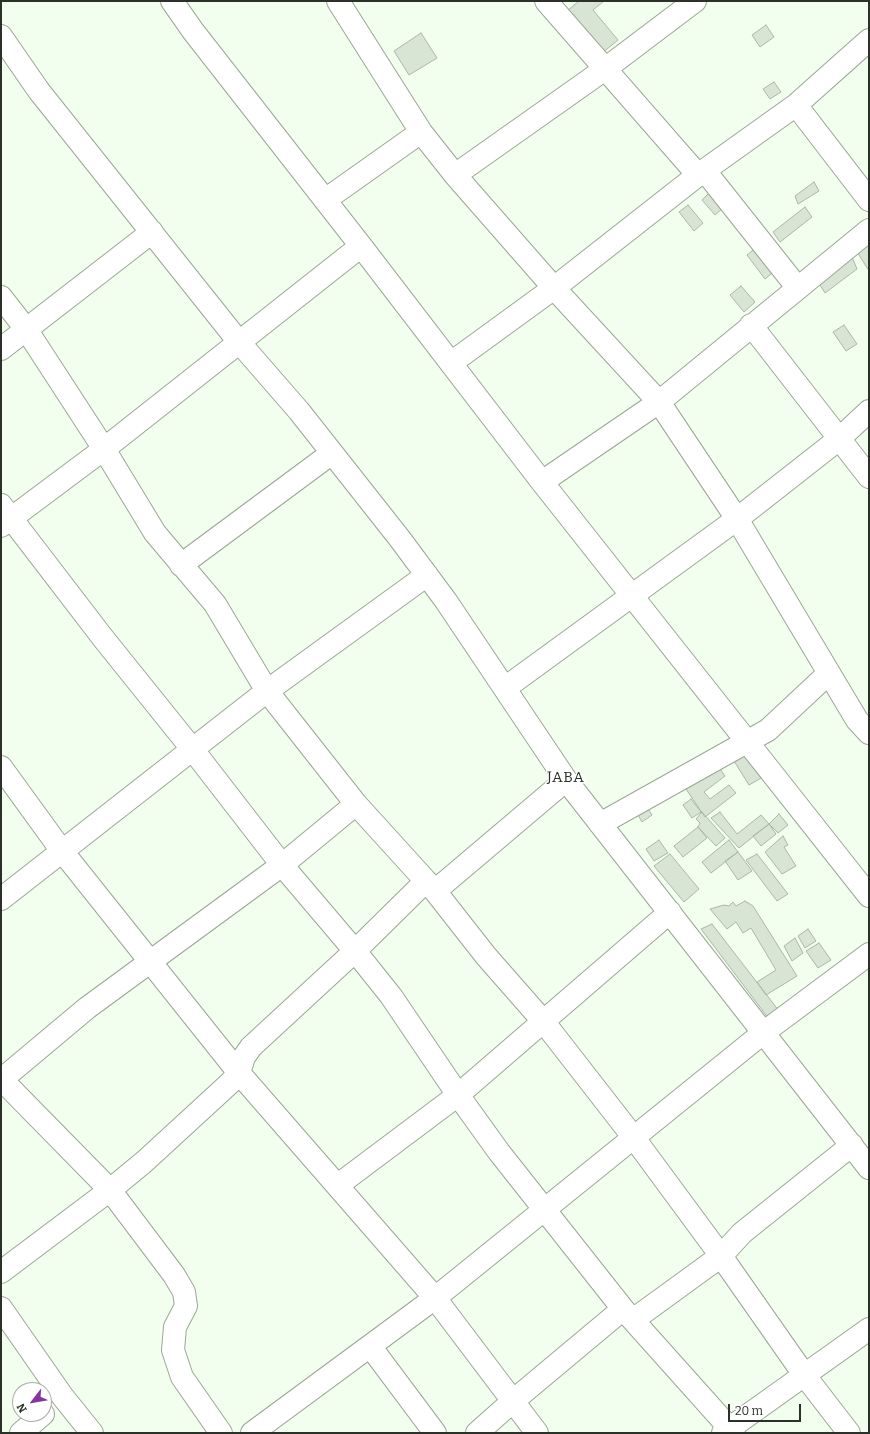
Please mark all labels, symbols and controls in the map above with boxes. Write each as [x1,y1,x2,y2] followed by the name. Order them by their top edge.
[547,769,585,787] district label: JABA
[12,1382,52,1422] north arrow
[730,1396,803,1422] scale bar
[14,1401,30,1415] text: N
[735,1404,763,1418] text: 20 m

